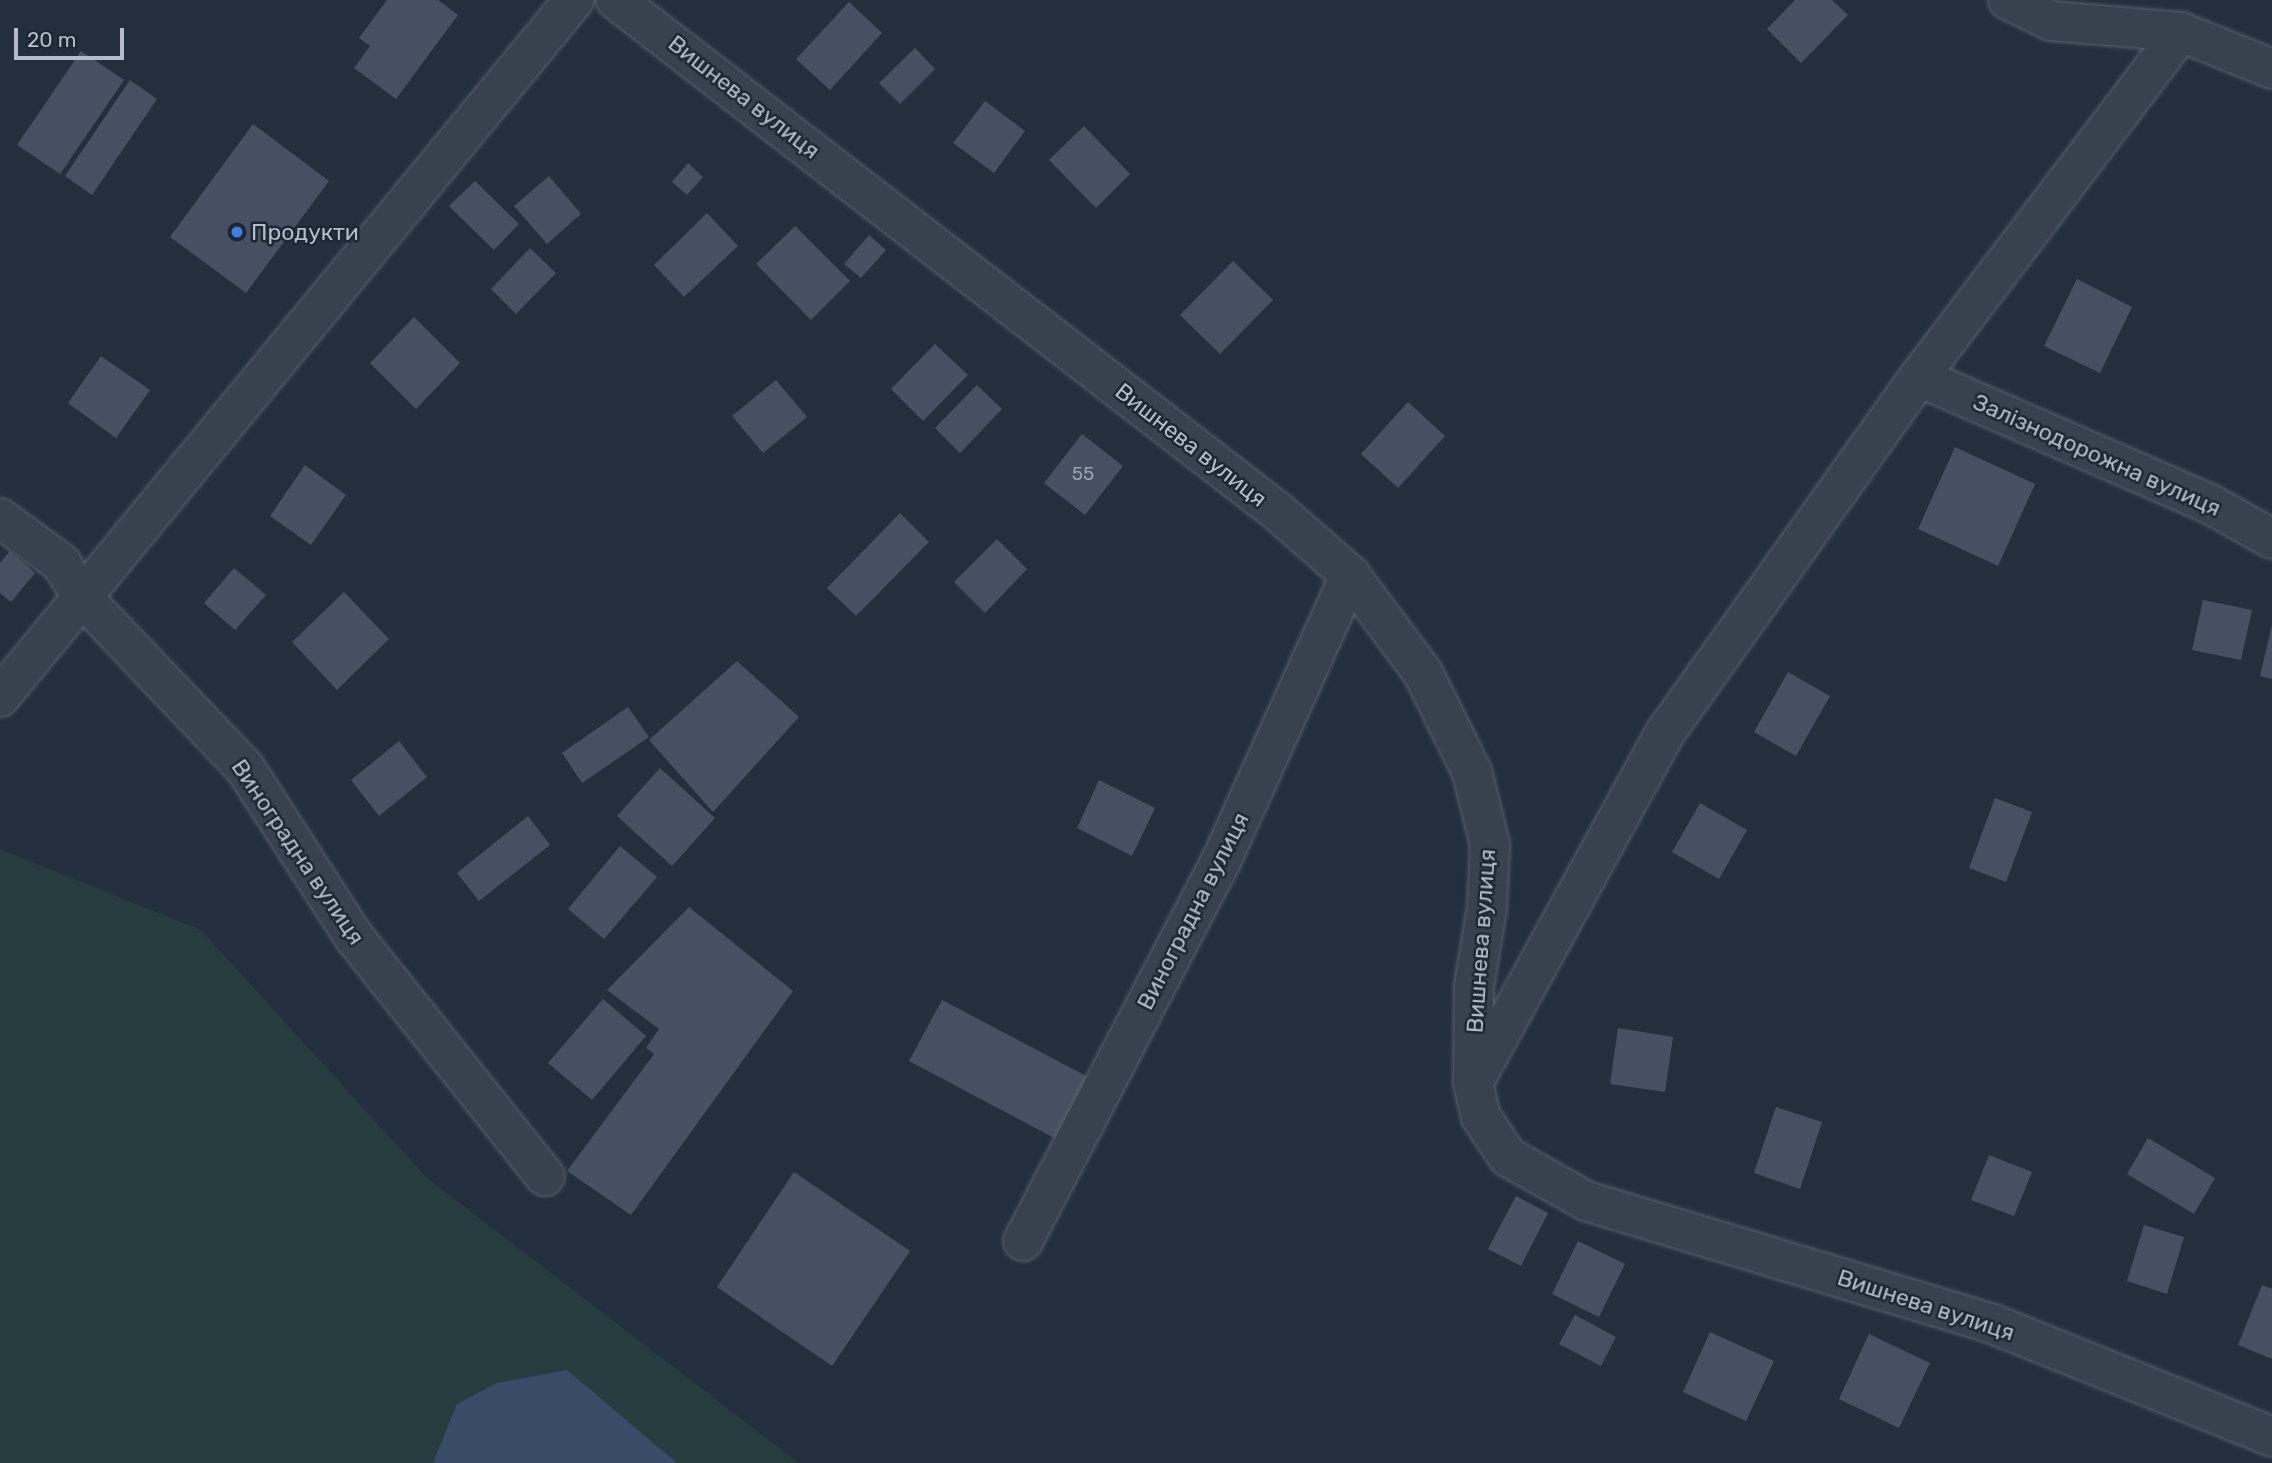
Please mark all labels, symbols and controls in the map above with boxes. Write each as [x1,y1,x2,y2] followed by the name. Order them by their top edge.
[18,14,128,58] scale bar
[27,27,76,52] text: 20 m
[663,29,825,165] street label: Вишнева вулиця
[251,218,359,246] place label: Продукти
[229,224,245,240] marker: Продукти
[1110,377,1272,513] street label: Вишнева вулиця
[1969,388,2225,522] street label: Залізнодорожна вулиця
[1072,463,1094,485] house number: 55
[226,754,370,950] street label: Виноградна вулиця
[1131,808,1255,1014] street label: Виноградна вулиця
[1461,848,1501,1034] street label: Вишнева вулиця
[1834,1263,2018,1347] street label: Вишнева вулиця

